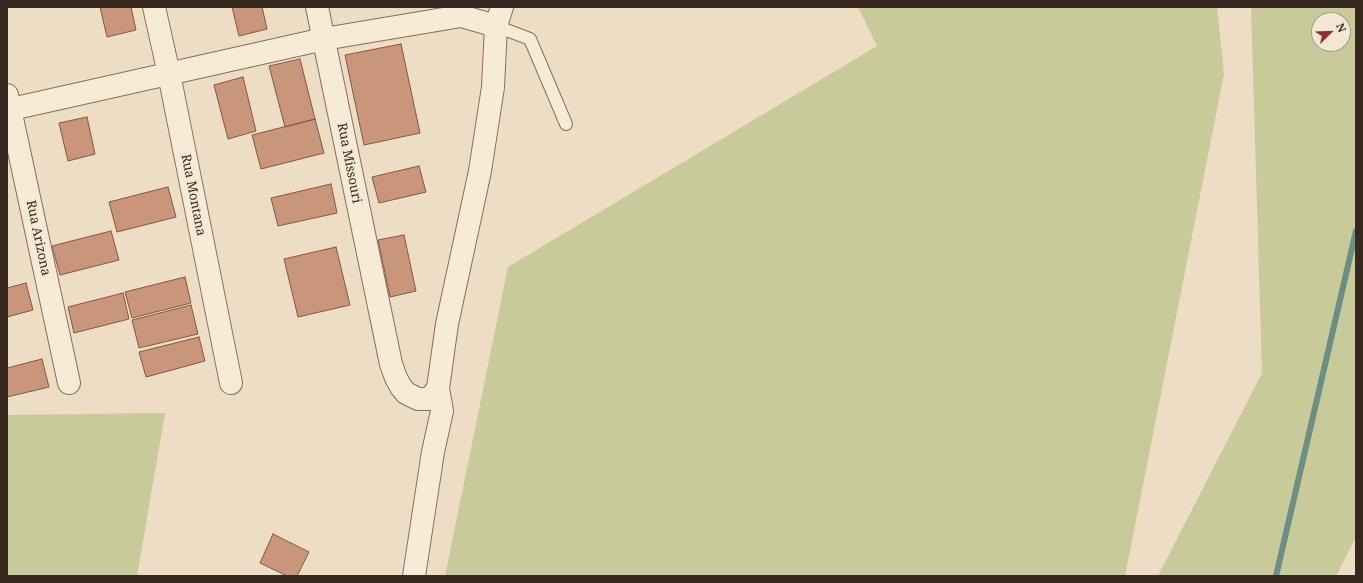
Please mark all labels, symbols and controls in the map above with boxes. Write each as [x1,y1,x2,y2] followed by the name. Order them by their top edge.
[1311,12,1351,52] north arrow
[1333,21,1350,34] text: N
[334,121,364,205] street label: Rua Missouri
[177,153,209,237] street label: Rua Montana
[22,199,54,277] street label: Rua Arizona

